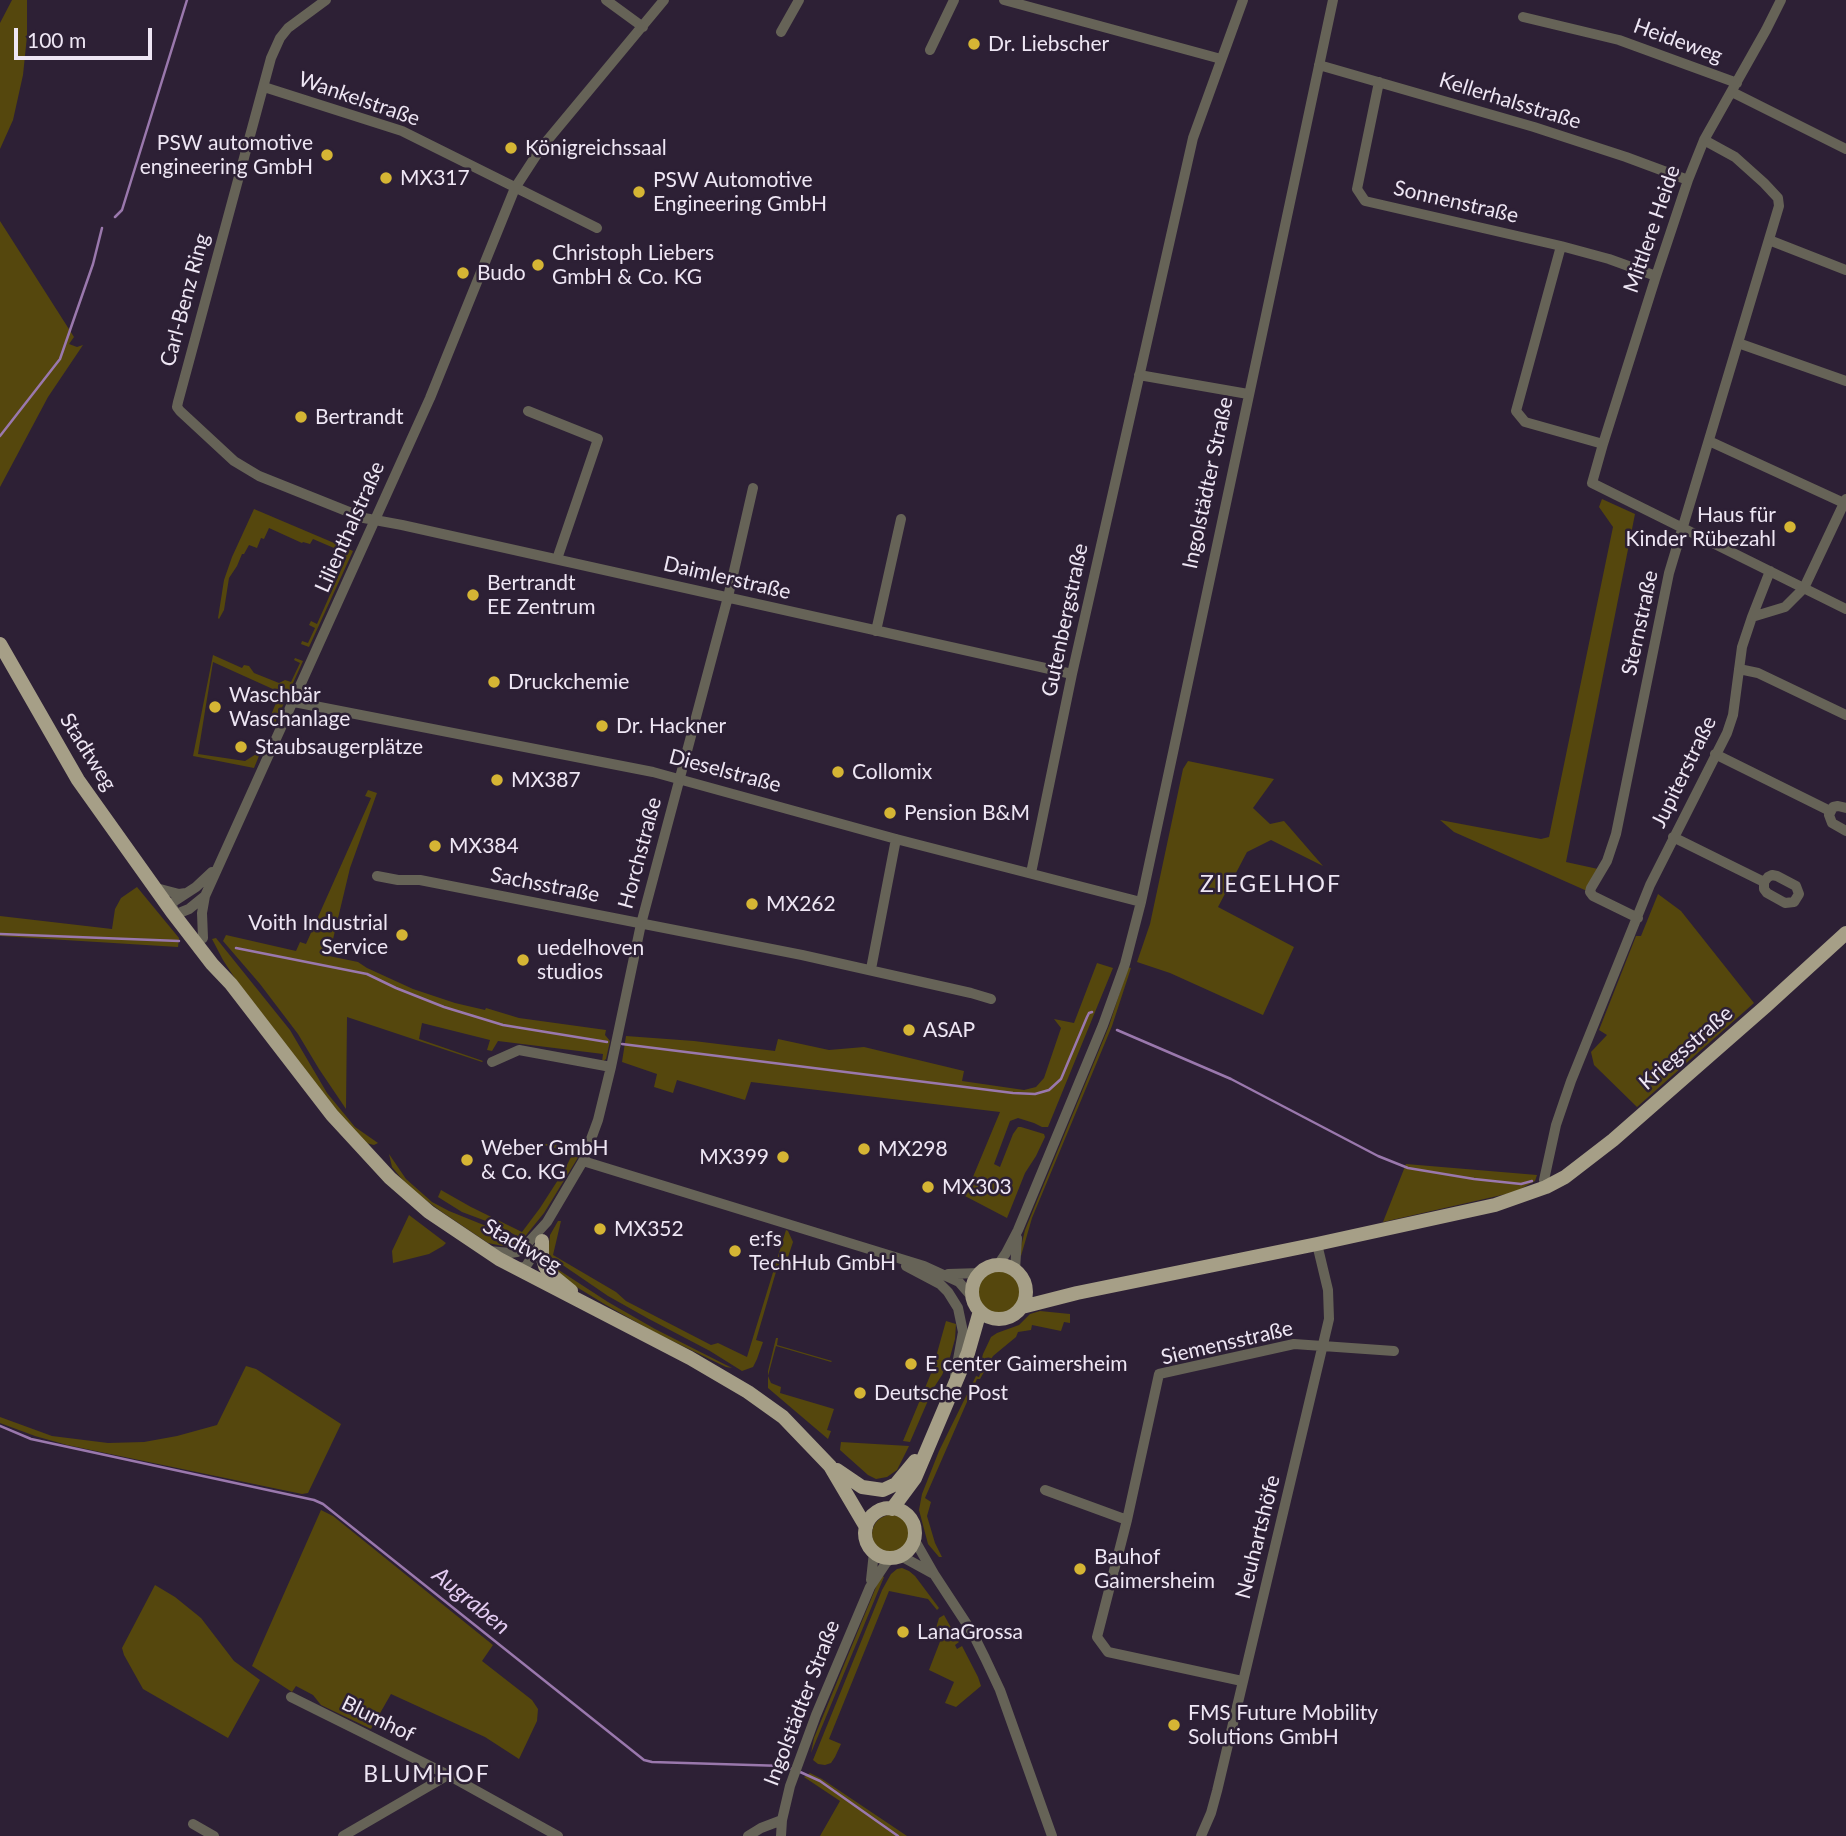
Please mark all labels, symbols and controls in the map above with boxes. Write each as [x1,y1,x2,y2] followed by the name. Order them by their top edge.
[1630,13,1726,69] street label: Heideweg
[18,14,156,58] scale bar
[27,27,86,52] text: 100 m
[988,31,1109,57] place label: Dr. Liebscher
[966,36,982,52] marker: Dr. Liebscher
[295,66,423,132] street label: Wankelstraße
[1436,67,1584,135] street label: Kellerhalsstraße
[140,130,313,180] place label: PSW automotive engineering GmbH
[525,135,667,161] place label: Königreichssaal
[503,140,519,156] marker: Königreichssaal
[319,147,335,163] marker: PSW automotive engineering GmbH
[1618,162,1686,296] street label: Mittlere Heide
[400,165,470,191] place label: MX317
[653,167,827,217] place label: PSW Automotive Engineering GmbH
[378,170,394,186] marker: MX317
[1391,175,1521,229] street label: Sonnenstraße
[631,184,647,200] marker: PSW Automotive Engineering GmbH
[155,231,215,369] street label: Carl-Benz Ring
[552,240,714,290] place label: Christoph Liebers GmbH & Co. KG
[530,257,546,273] marker: Christoph Liebers GmbH & Co. KG
[477,260,526,286] place label: Budo
[455,265,471,281] marker: Budo
[1177,395,1239,571] street label: Ingolstädter Straße
[315,404,404,430] place label: Bertrandt
[293,409,309,425] marker: Bertrandt
[310,458,390,596] street label: Lilienthalstraße
[1626,502,1776,552] place label: Haus für Kinder Rübezahl
[1782,519,1798,535] marker: Haus für Kinder Rübezahl
[1036,541,1094,699] street label: Gutenbergstraße
[661,551,793,605] street label: Daimlerstraße
[1617,568,1663,678] street label: Sternstraße
[487,570,596,620] place label: Bertrandt EE Zentrum
[465,587,481,603] marker: Bertrandt EE Zentrum
[508,669,629,695] place label: Druckchemie
[486,674,502,690] marker: Druckchemie
[229,682,350,732] place label: Waschbär Waschanlage
[207,699,223,715] marker: Waschbär Waschanlage
[54,709,122,795] street label: Stadtweg
[1646,712,1722,832] street label: Jupiterstraße
[616,713,726,739] place label: Dr. Hackner
[594,718,610,734] marker: Dr. Hackner
[255,734,423,760] place label: Staubsaugerplätze
[233,739,249,755] marker: Staubsaugerplätze
[666,744,784,798] street label: Dieselstraße
[852,759,932,785] place label: Collomix
[830,764,846,780] marker: Collomix
[511,767,581,793] place label: MX387
[489,772,505,788] marker: MX387
[613,794,667,912] street label: Horchstraße
[904,800,1030,826] place label: Pension B&M
[882,805,898,821] marker: Pension B&M
[449,833,519,859] place label: MX384
[427,838,443,854] marker: MX384
[488,862,602,908] street label: Sachsstraße
[1201,871,1341,899] district label: ZIEGELHOF
[766,891,836,917] place label: MX262
[744,896,760,912] marker: MX262
[248,910,388,960] place label: Voith Industrial Service
[394,927,410,943] marker: Voith Industrial Service
[537,935,644,985] place label: uedelhoven studios
[515,952,531,968] marker: uedelhoven studios
[1634,1001,1738,1095] street label: Kriegsstraße
[923,1017,975,1043] place label: ASAP
[901,1022,917,1038] marker: ASAP
[481,1135,608,1185] place label: Weber GmbH & Co. KG
[878,1136,948,1162] place label: MX298
[856,1141,872,1157] marker: MX298
[699,1144,769,1170] place label: MX399
[775,1149,791,1165] marker: MX399
[459,1152,475,1168] marker: Weber GmbH & Co. KG
[942,1174,1012,1200] place label: MX303
[920,1179,936,1195] marker: MX303
[478,1213,566,1279] street label: Stadtweg
[614,1216,684,1242] place label: MX352
[592,1221,608,1237] marker: MX352
[749,1226,896,1276] place label: e:fs TechHub GmbH
[727,1243,743,1259] marker: e:fs TechHub GmbH
[1159,1316,1295,1370] street label: Siemensstraße
[925,1351,1127,1377] place label: E center Gaimersheim
[903,1356,919,1372] marker: E center Gaimersheim
[874,1380,1008,1406] place label: Deutsche Post
[852,1385,868,1401] marker: Deutsche Post
[1230,1473,1286,1601] street label: Neuhartshöfe
[1094,1544,1215,1594] place label: Bauhof Gaimersheim
[427,1561,515,1641] water label: Augraben
[1072,1561,1088,1577] marker: Bauhof Gaimersheim
[759,1617,845,1789] street label: Ingolstädter Straße
[917,1619,1023,1645] place label: LanaGrossa
[895,1624,911,1640] marker: LanaGrossa
[337,1691,419,1747] street label: Blumhof
[1188,1700,1378,1750] place label: FMS Future Mobility Solutions GmbH
[1166,1717,1182,1733] marker: FMS Future Mobility Solutions GmbH
[364,1761,490,1789] district label: BLUMHOF

